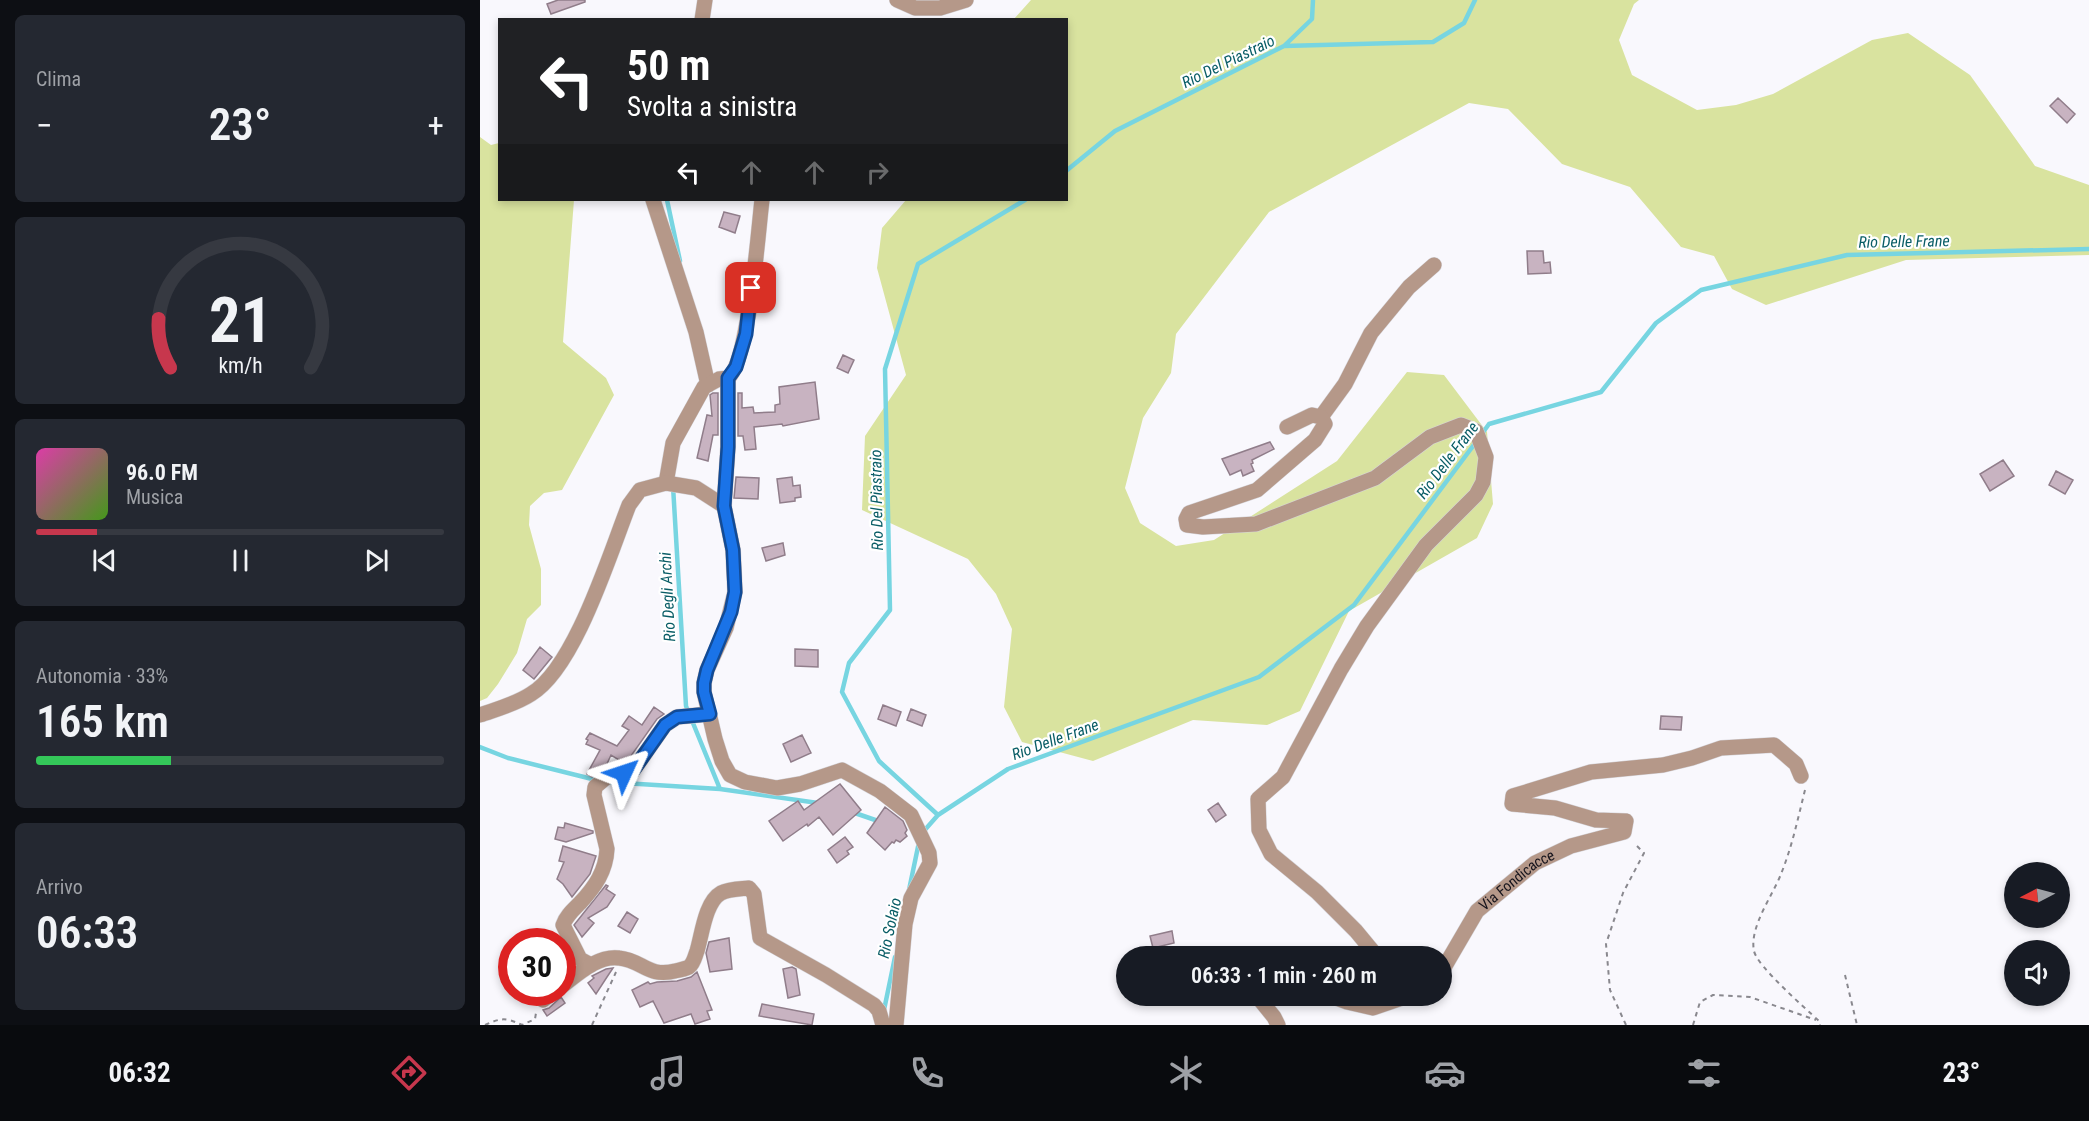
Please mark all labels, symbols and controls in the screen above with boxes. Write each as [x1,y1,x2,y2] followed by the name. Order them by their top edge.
[1179,31,1278,92] water label: Rio Del Piastraio
[627,41,710,90] text: 50 m
[528,42,606,120] icon: left
[36,67,81,91] text: Clima
[627,91,797,123] text: Svolta a sinistra
[209,98,271,151] text: 23°
[36,106,53,145] text: −
[428,106,444,145] text: +
[672,156,705,189] icon: left
[735,156,768,189] icon: ahead
[798,156,831,189] icon: ahead
[861,156,894,189] icon: right
[1858,231,1950,252] water label: Rio Delle Frane
[725,262,776,313] pin
[734,271,767,304] icon: arrive
[208,284,272,357] text: 21
[218,353,262,378] text: km/h
[1412,418,1482,502] water label: Rio Delle Frane
[866,449,887,551] water label: Rio Del Piastraio
[126,460,198,485] text: 96.0 FM
[126,485,183,509] text: Musica
[88,544,121,577] icon: previous
[224,544,257,577] icon: pause
[360,544,393,577] icon: next
[656,551,679,642] water label: Rio Degli Archi
[36,664,168,688] text: Autonomia · 33%
[36,695,169,748] text: 165 km
[1009,715,1101,764] water label: Rio Delle Frane
[592,741,656,805] position arrow
[1475,846,1557,915] street label: Via Fondicacce
[2004,862,2070,928] north arrow
[2004,862,2070,1006] map controls
[36,875,83,899] text: Arrivo
[874,896,905,960] water label: Rio Solaio
[36,906,138,959] text: 06:33
[498,928,576,1006] speed limit sign: 30
[2004,940,2070,1006] button: sound
[1191,963,1377,988] text: 06:33 · 1 min · 260 m
[388,1052,430,1094] icon: directions
[647,1052,689,1094] icon: music
[906,1052,948,1094] icon: phone
[1165,1052,1207,1094] icon: climate
[1424,1052,1466,1094] icon: car
[1683,1052,1725,1094] icon: filters
[109,1057,171,1089] text: 06:32
[1943,1057,1980,1089] text: 23°

